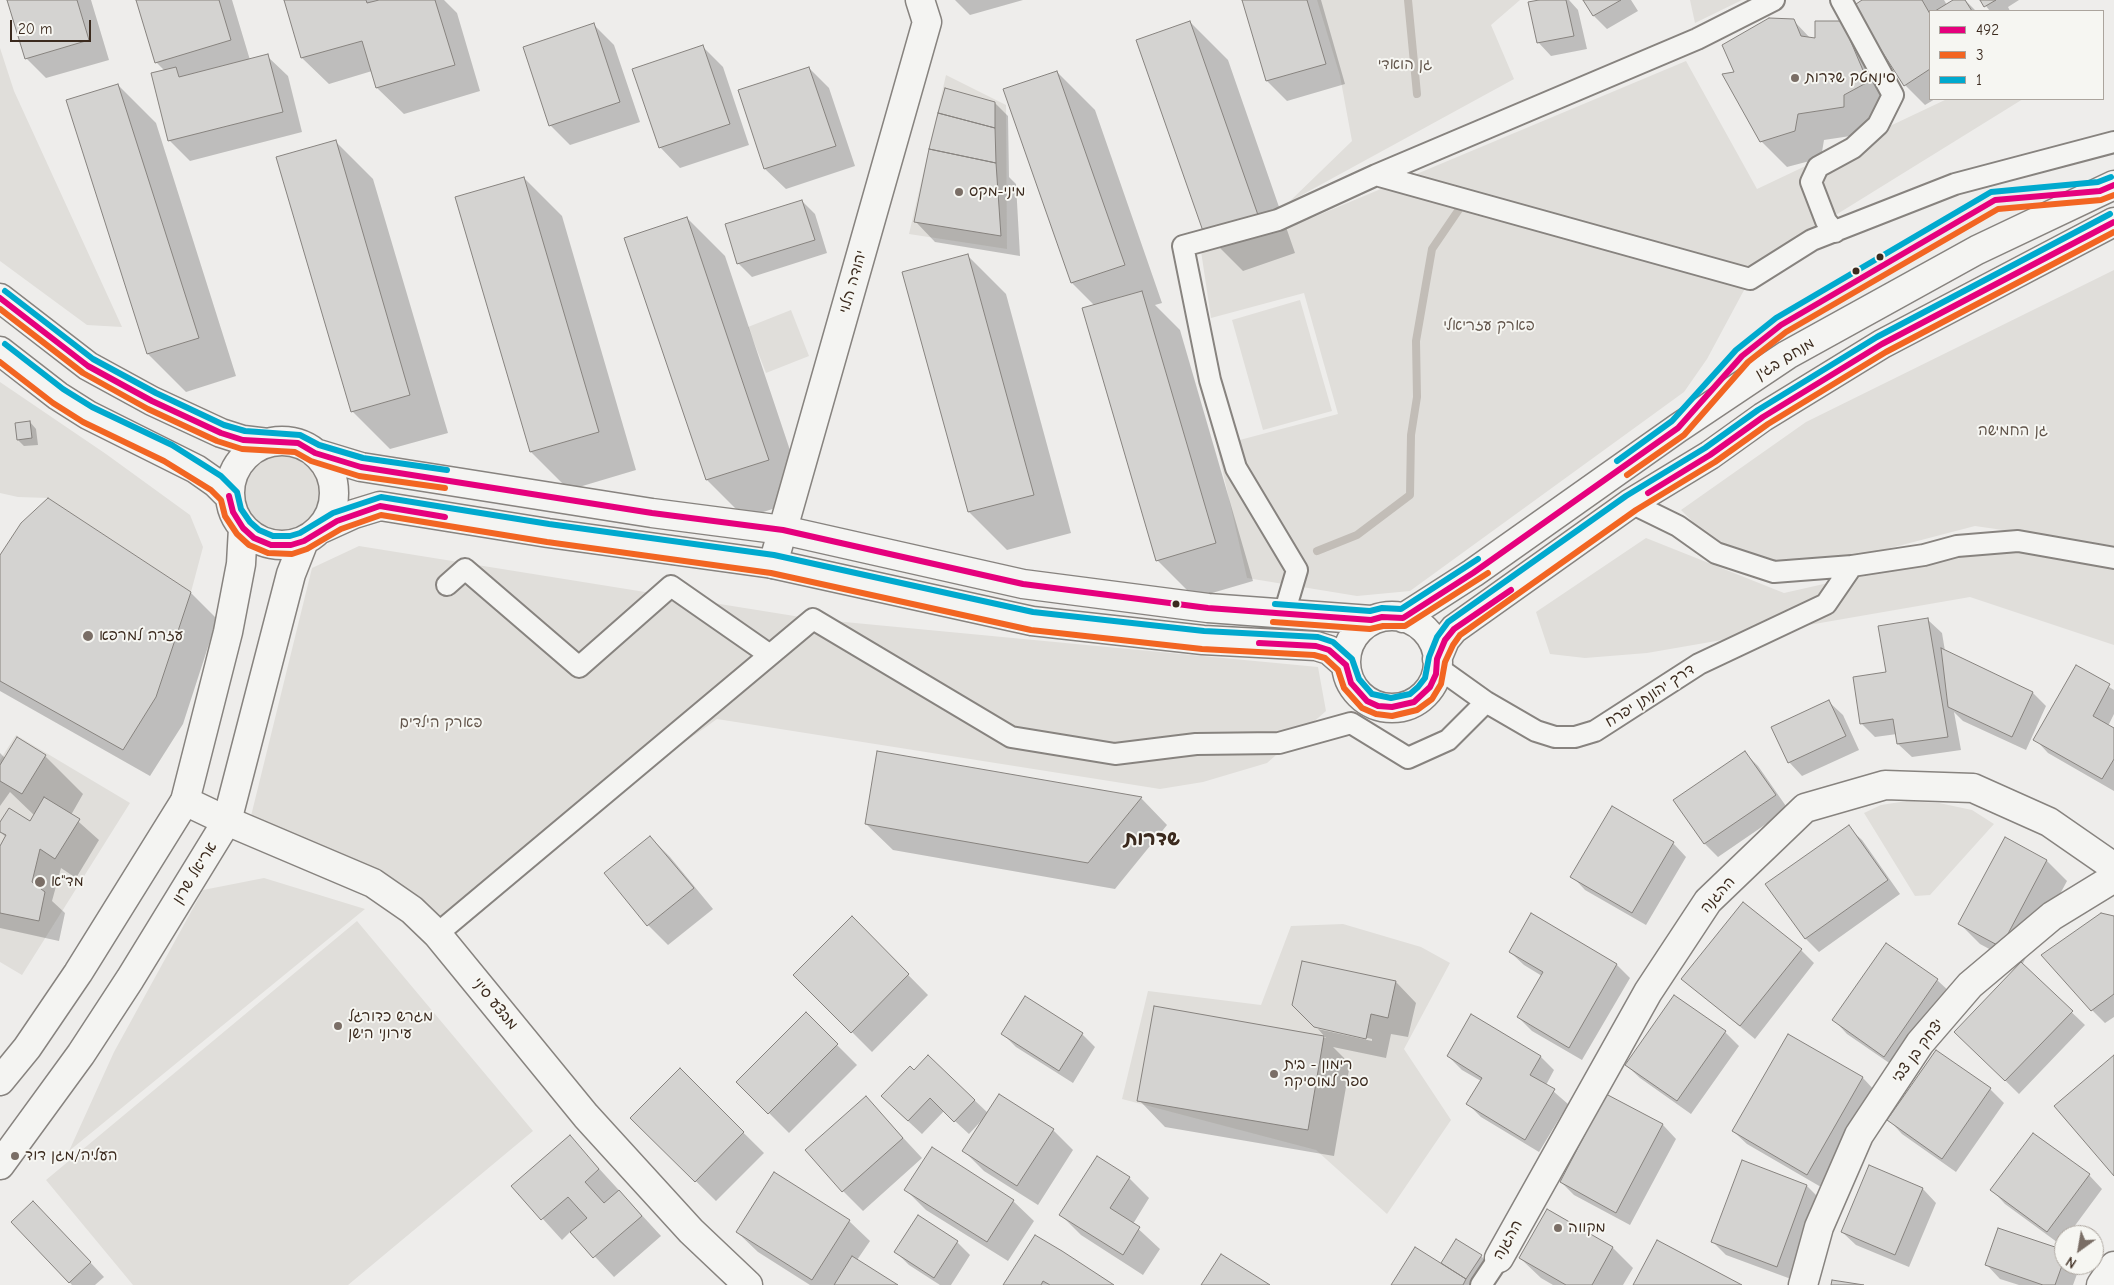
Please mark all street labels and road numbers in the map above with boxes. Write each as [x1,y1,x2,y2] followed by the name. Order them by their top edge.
[835,248,871,316] street label: יהודה הלוי
[1752,334,1818,384] street label: מנחם בגין
[1602,660,1698,732] street label: דרך יהונתן יפרח
[169,839,221,907] street label: אריאל שרון
[1697,873,1739,917] street label: ההגנה
[469,974,521,1034] street label: מבצע סיני
[1888,1016,1948,1086] street label: יצחק בן צבי
[1489,1217,1527,1263] street label: ההגנה

